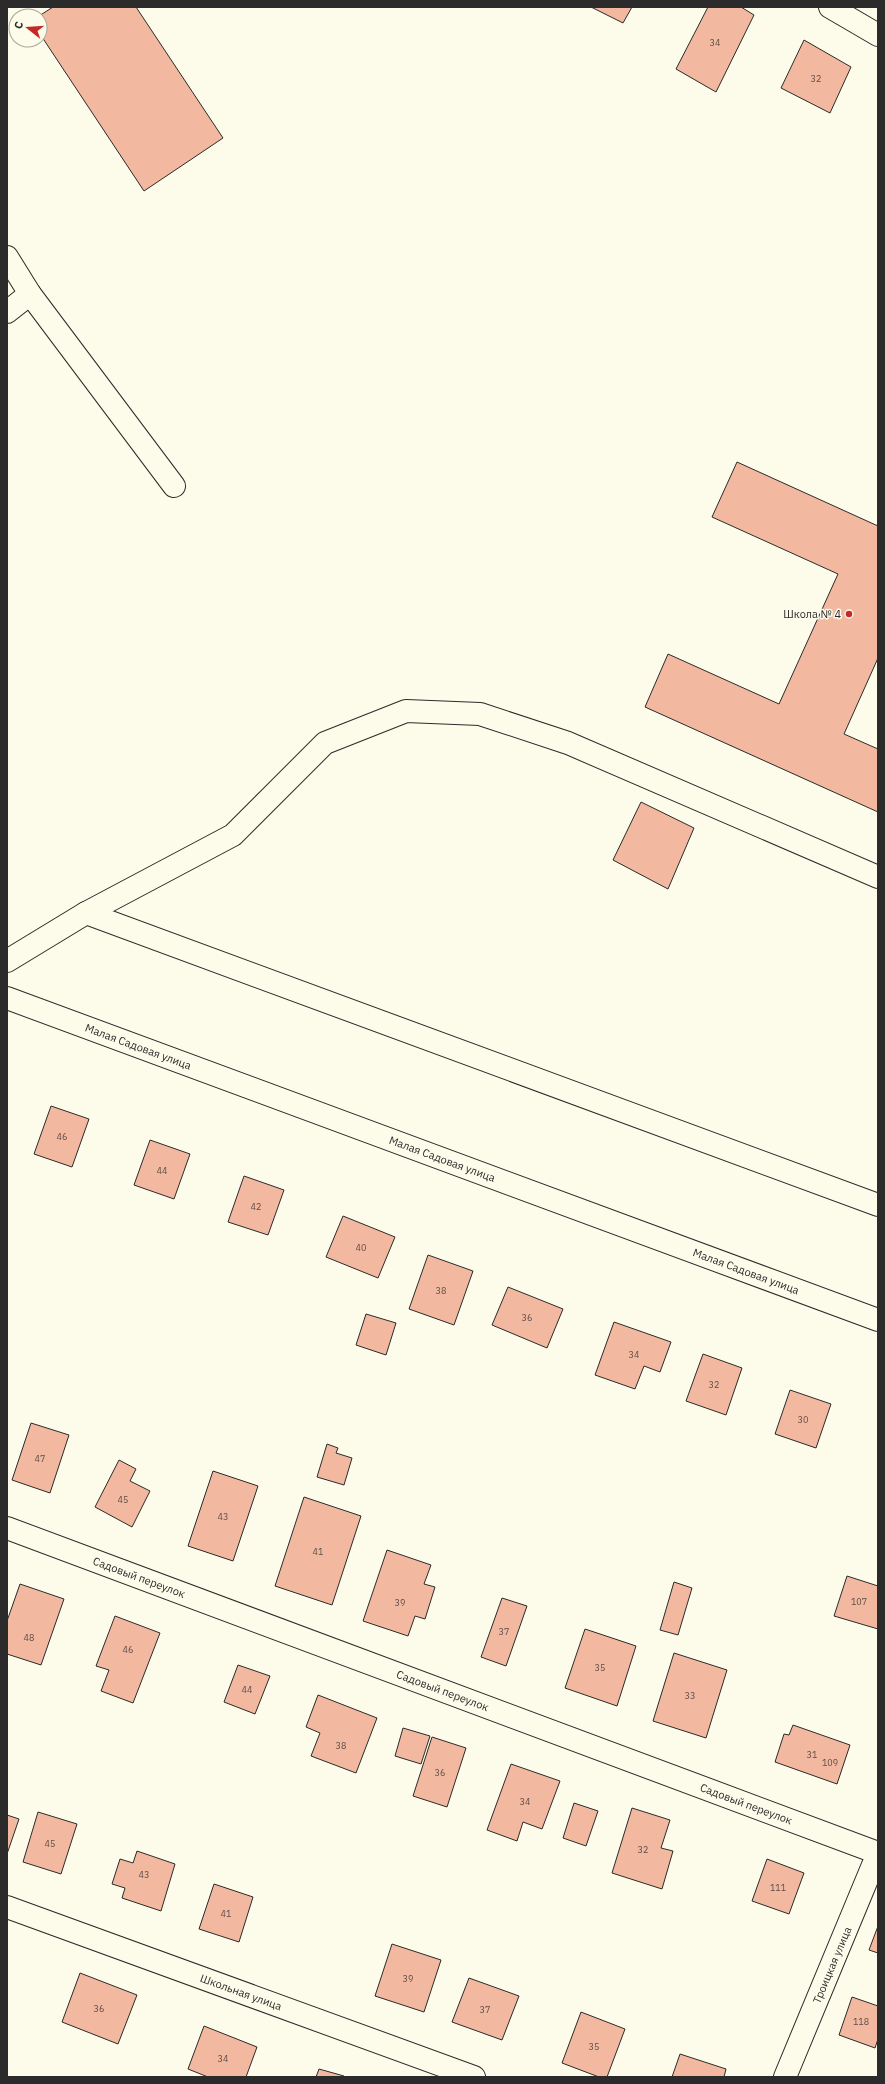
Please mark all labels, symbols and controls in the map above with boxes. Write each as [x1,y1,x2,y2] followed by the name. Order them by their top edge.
[8,8,48,48] north arrow
[11,20,26,31] text: С
[710,37,720,48] house number: 34
[811,73,821,84] house number: 32
[783,607,841,621] place label: Школа № 4
[844,609,854,619] marker: Школа № 4
[83,1021,193,1073] street label: Малая Садовая улица
[57,1131,67,1142] house number: 46
[387,1133,497,1185] street label: Малая Садовая улица
[157,1165,167,1176] house number: 44
[251,1201,261,1212] house number: 42
[356,1242,366,1253] house number: 40
[691,1245,801,1297] street label: Малая Садовая улица
[436,1285,446,1296] house number: 38
[522,1312,532,1323] house number: 36
[629,1349,639,1360] house number: 34
[709,1379,719,1390] house number: 32
[798,1414,808,1425] house number: 30
[35,1453,45,1464] house number: 47
[118,1494,128,1505] house number: 45
[218,1511,228,1522] house number: 43
[313,1546,323,1557] house number: 41
[91,1554,187,1601] street label: Садовый переулок
[851,1596,867,1607] house number: 107
[395,1597,405,1608] house number: 39
[499,1626,509,1637] house number: 37
[24,1632,34,1643] house number: 48
[123,1644,133,1655] house number: 46
[595,1662,605,1673] house number: 35
[395,1667,491,1714] street label: Садовый переулок
[242,1684,252,1695] house number: 44
[685,1690,695,1701] house number: 33
[336,1740,346,1751] house number: 38
[807,1749,817,1760] house number: 31
[822,1757,838,1768] house number: 109
[435,1767,445,1778] house number: 36
[698,1780,794,1827] street label: Садовый переулок
[520,1796,530,1807] house number: 34
[45,1838,55,1849] house number: 45
[638,1844,648,1855] house number: 32
[139,1869,149,1880] house number: 43
[770,1882,786,1893] house number: 111
[221,1908,231,1919] house number: 41
[810,1924,855,2006] street label: Троицкая улица
[198,1971,284,2013] street label: Школьная улица
[403,1973,413,1984] house number: 39
[94,2003,104,2014] house number: 36
[480,2004,490,2015] house number: 37
[853,2016,869,2027] house number: 118
[589,2041,599,2052] house number: 35
[218,2053,228,2064] house number: 34

